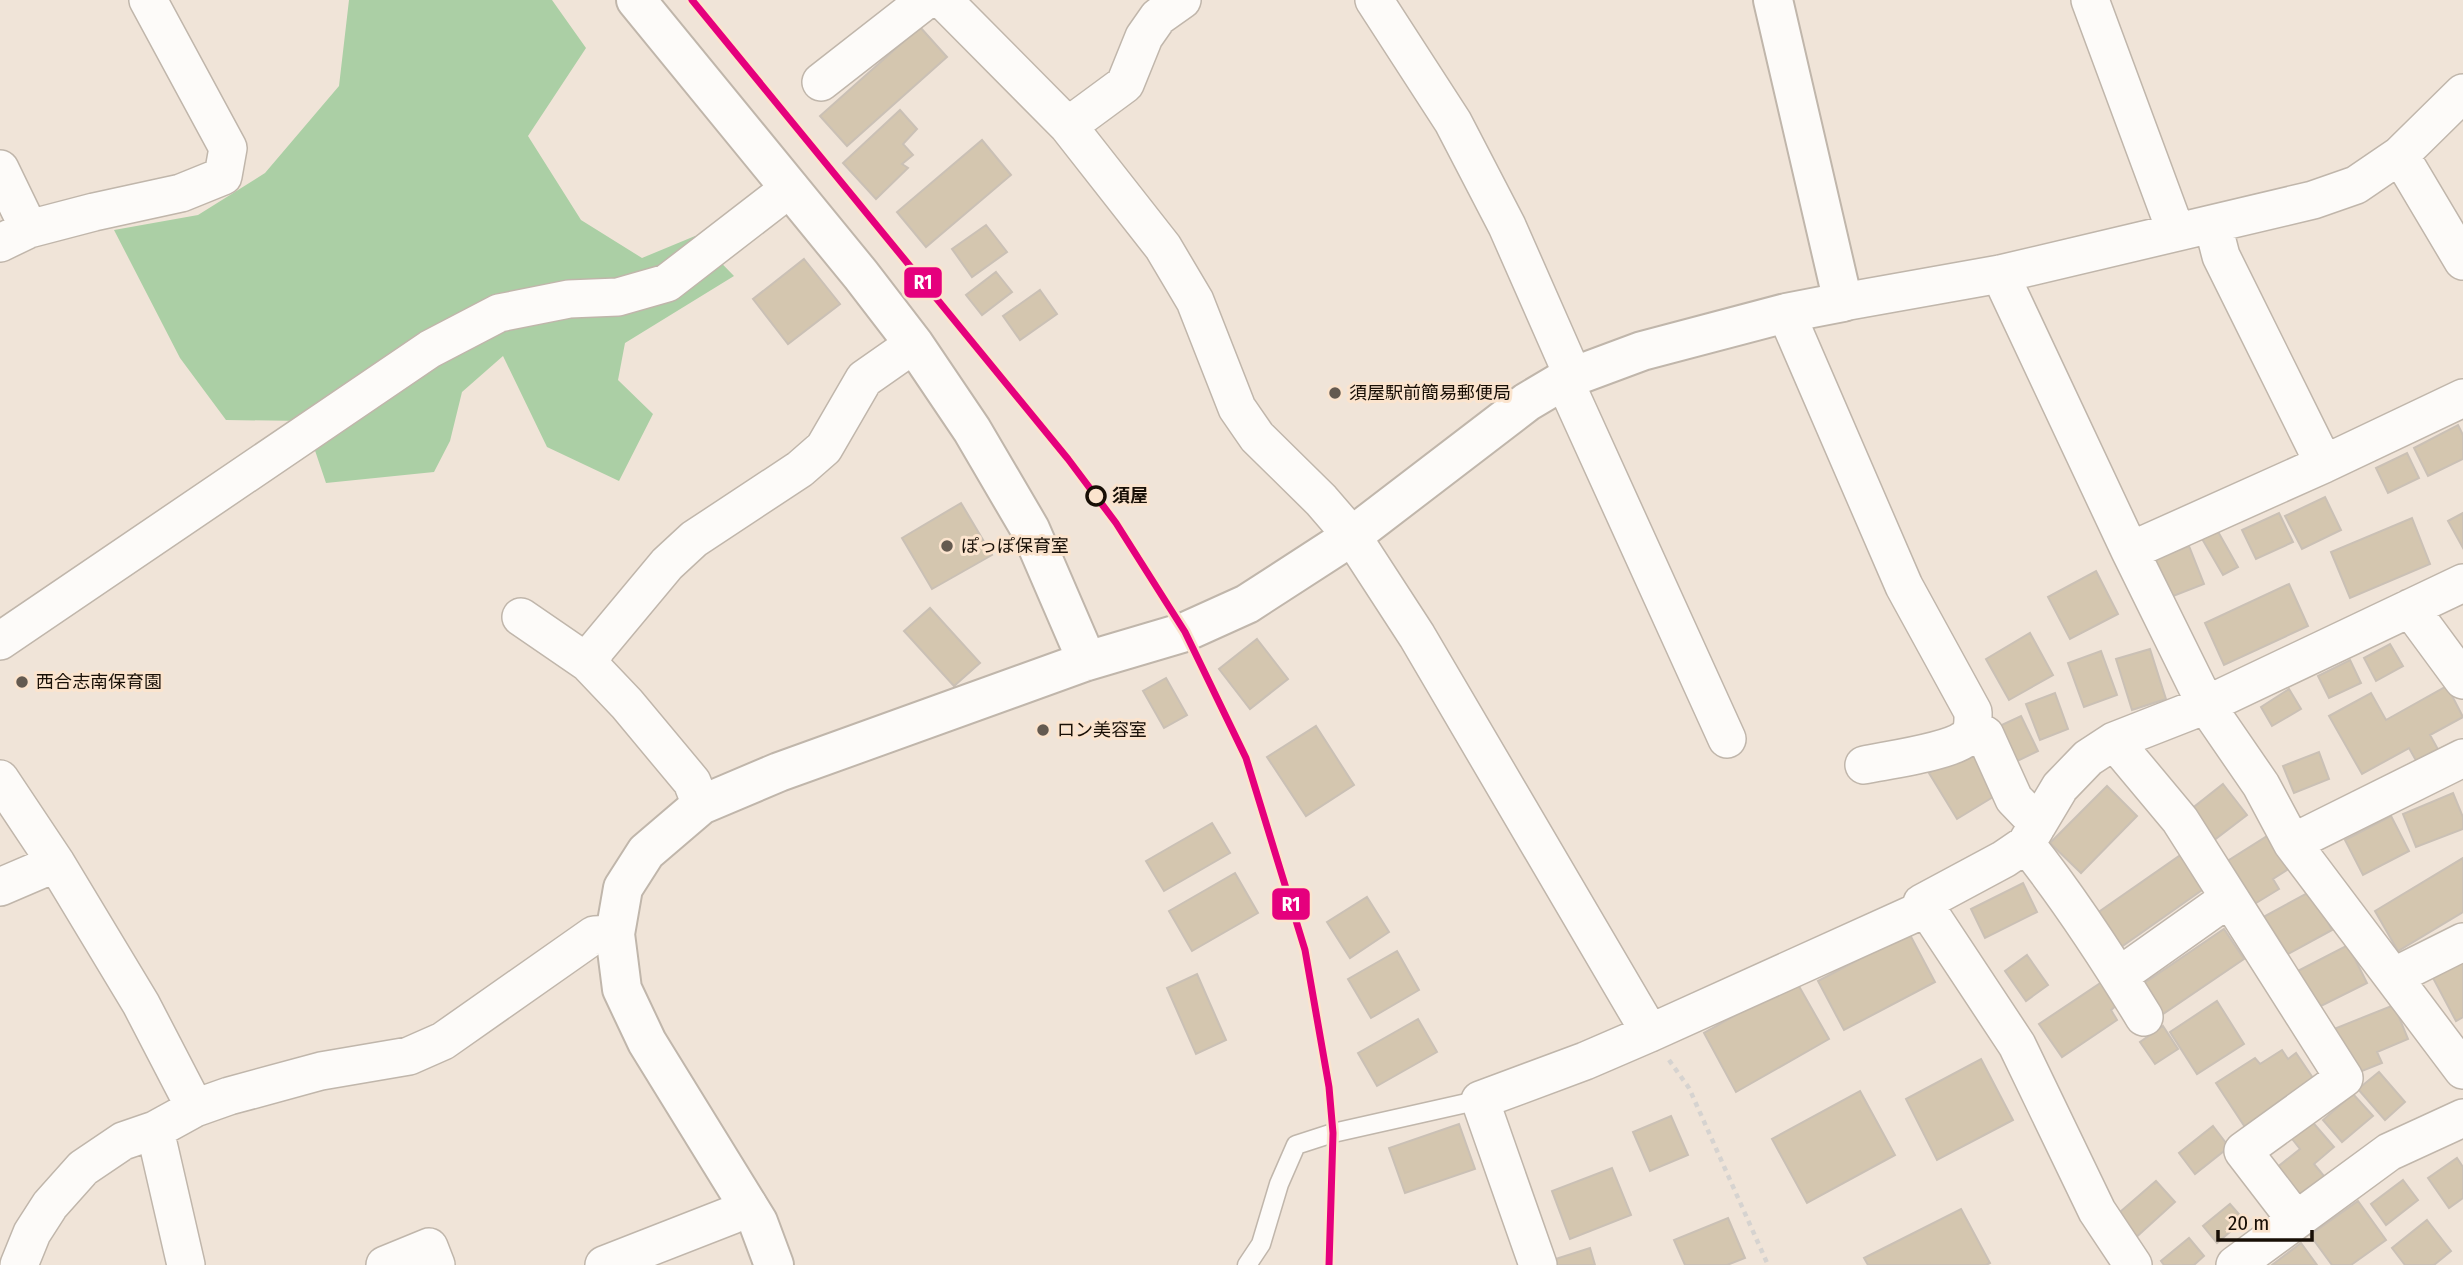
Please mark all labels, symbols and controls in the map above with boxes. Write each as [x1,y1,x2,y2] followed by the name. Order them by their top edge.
[903,266,943,299] line badge: R1
[914,271,932,294] text: R1
[1349,382,1511,404] place label: 須屋駅前簡易郵便局
[1327,385,1343,401] marker: 須屋駅前簡易郵便局
[1112,485,1148,507] place label: 須屋
[1086,486,1106,506] marker: 須屋
[961,535,1069,557] place label: ぽっぽ保育室
[939,538,955,554] marker: ぽっぽ保育室
[36,671,162,693] place label: 西合志南保育園
[14,674,30,690] marker: 西合志南保育園
[1057,719,1147,741] place label: ロン美容室
[1035,722,1051,738] marker: ロン美容室
[1271,887,1311,921] line badge: R1
[1282,893,1300,916] text: R1
[2218,1198,2312,1242] scale bar
[2228,1210,2269,1236] text: 20 m

